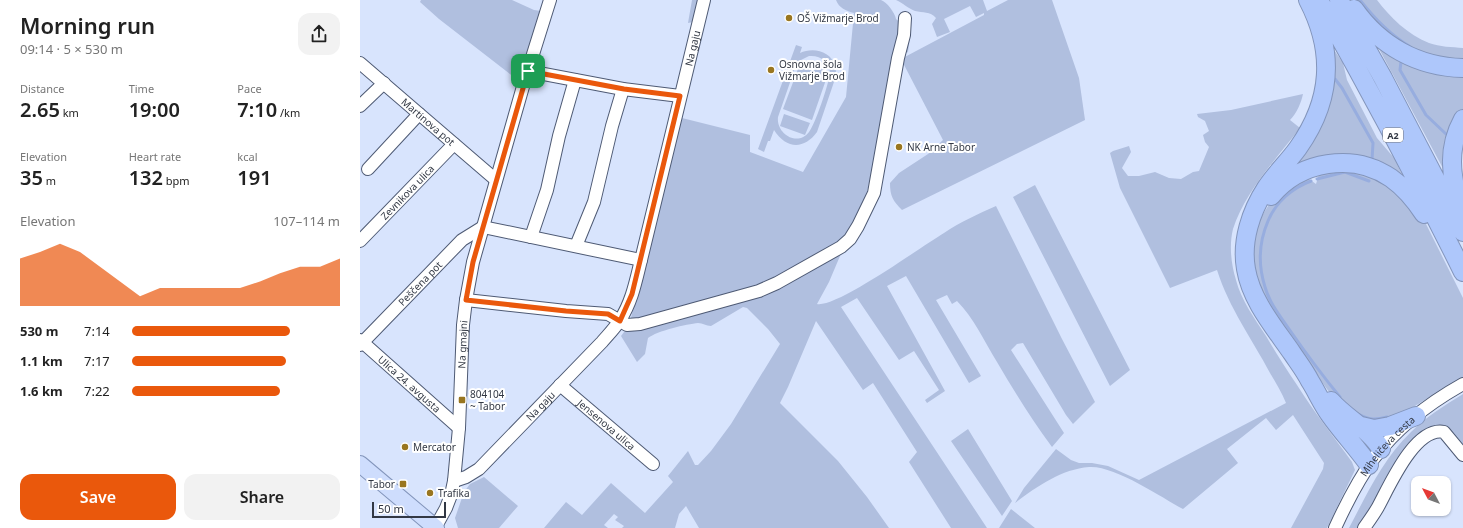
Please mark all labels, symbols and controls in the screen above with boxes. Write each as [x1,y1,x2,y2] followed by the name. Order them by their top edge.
[20,10,155,40] text: Morning run
[797,11,879,25] place label: OŠ Vižmarje Brod
[298,13,340,55] button: share
[784,13,794,23] marker: OŠ Vižmarje Brod
[681,29,703,68] street label: Na gaju
[20,40,123,58] text: 09:14 · 5 × 530 m
[511,54,545,88] pin
[779,57,845,83] place label: Osnovna šola Vižmarje Brod
[517,60,539,82] icon: arrive
[766,65,776,75] marker: Osnovna šola Vižmarje Brod
[20,81,65,96] text: Distance
[129,81,154,96] text: Time
[237,81,262,96] text: Pace
[399,95,458,149] street label: Martinova pot
[20,96,60,123] text: 2.65
[129,96,180,123] text: 19:00
[237,96,277,123] text: 7:10
[60,105,79,120] text: km
[277,105,300,120] text: /km
[1383,128,1403,142] road number: A2
[907,140,975,154] place label: NK Arne Tabor
[894,142,904,152] marker: NK Arne Tabor
[20,149,67,164] text: Elevation
[129,149,181,164] text: Heart rate
[237,149,258,164] text: kcal
[377,162,437,223] street label: Zevnikova ulica
[20,164,43,191] text: 35
[129,164,163,191] text: 132
[237,164,272,191] text: 191
[43,173,56,188] text: m
[163,173,190,188] text: bpm
[20,212,76,230] text: Elevation
[273,212,340,230] text: 107–114 m
[395,258,445,309] street label: Peščena pot
[454,319,471,369] street label: Na gmajni
[20,322,58,340] text: 530 m
[84,322,110,340] text: 7:14
[20,352,63,370] text: 1.1 km
[84,352,110,370] text: 7:17
[375,352,444,415] street label: Ulica 24. avgusta
[20,382,63,400] text: 1.6 km
[84,382,110,400] text: 7:22
[470,387,505,413] place label: 804104 ~ Tabor
[523,388,558,424] street label: Na gaju
[457,395,467,405] marker: 804104 ~ Tabor
[574,395,639,453] street label: Jensenova ulica
[1357,413,1418,479] street label: Miheličeva cesta
[413,440,456,454] place label: Mercator
[400,442,410,452] marker: Mercator
[20,474,176,520] button: Save
[184,474,340,520] button: Share
[1411,476,1451,516] north arrow
[1411,476,1451,516] map controls
[368,477,395,491] place label: Tabor
[398,479,408,489] marker: Tabor
[438,486,470,500] place label: Trafika
[425,488,435,498] marker: Trafika
[372,500,446,519] scale bar
[378,501,404,516] text: 50 m

